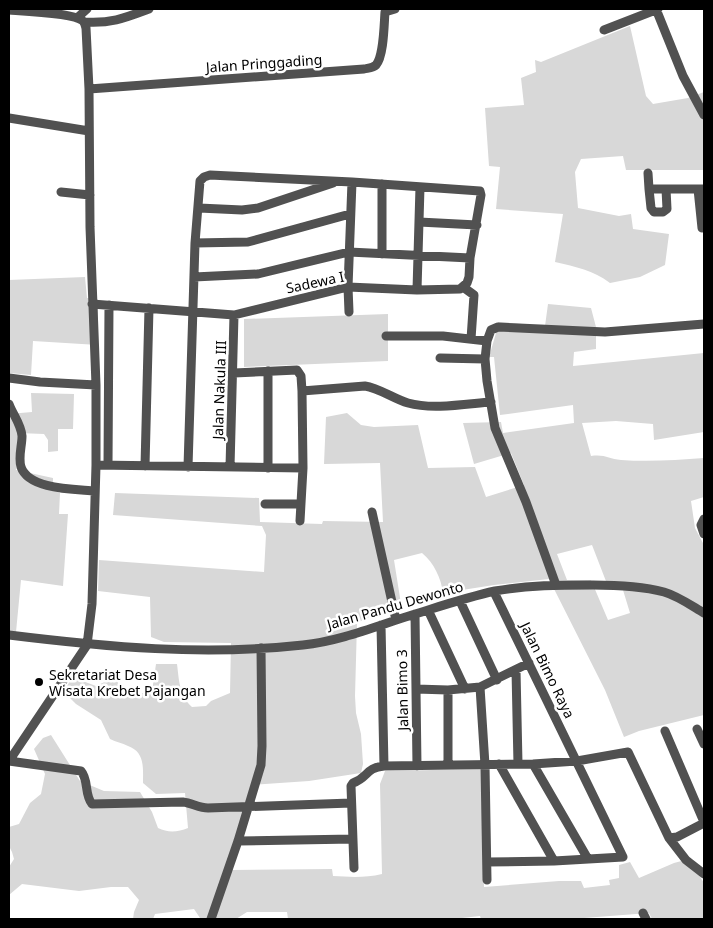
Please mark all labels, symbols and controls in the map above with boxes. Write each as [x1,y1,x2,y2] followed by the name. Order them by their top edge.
[203,49,323,77] street label: Jalan Pringgading
[284,267,346,297] street label: Sadewa I
[208,340,230,442] street label: Jalan Nakula III
[323,576,465,634] street label: Jalan Pandu Dewonto
[516,617,580,721] street label: Jalan Bimo Raya
[392,649,412,733] street label: Jalan Bimo 3
[49,665,206,700] place label: Sekretariat Desa Wisata Krebet Pajangan
[33,676,45,688] marker: Sekretariat Desa Wisata Krebet Pajangan

